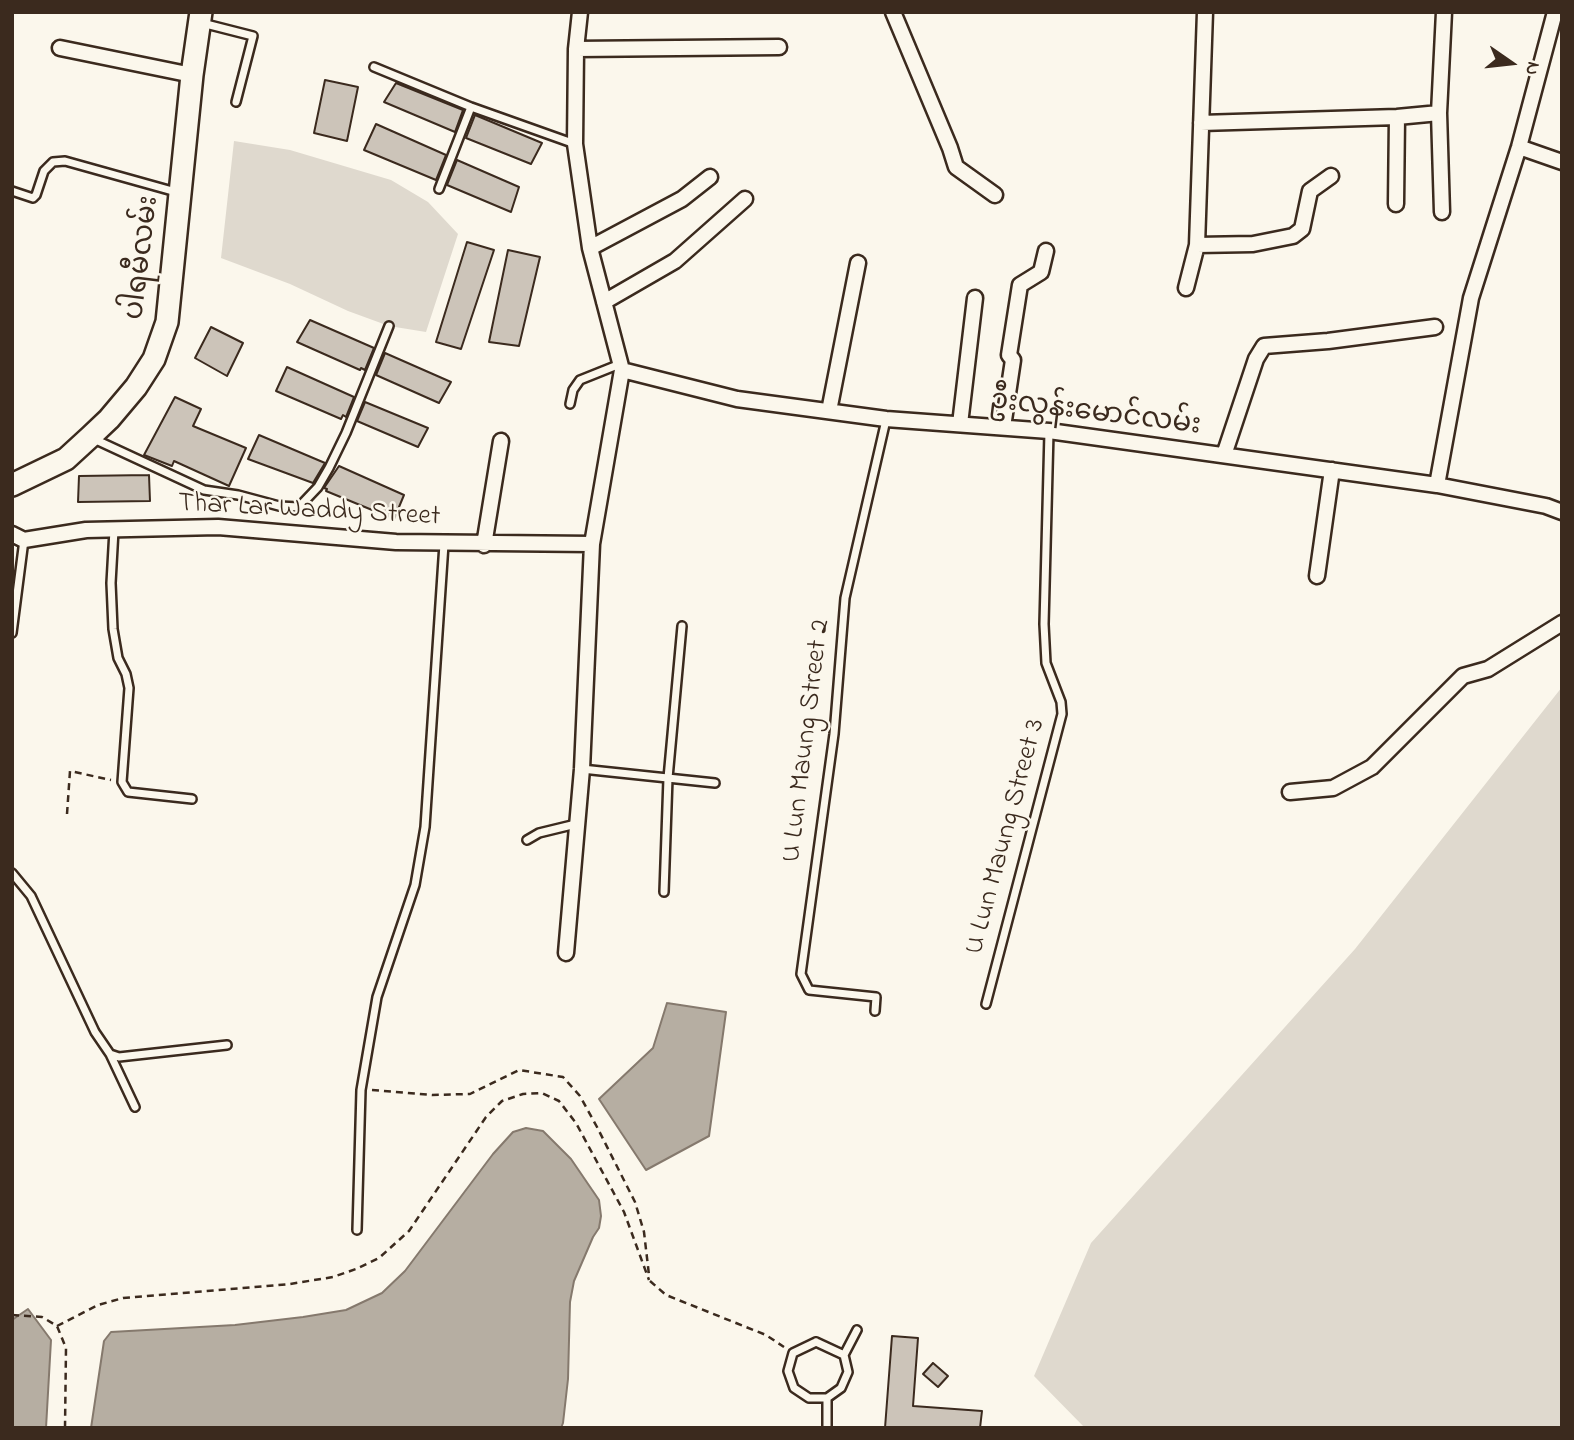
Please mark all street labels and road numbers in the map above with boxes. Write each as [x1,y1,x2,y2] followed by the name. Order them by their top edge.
[120,194,168,322] street label: ပါရမီလမ်း
[987,385,1203,445] street label: ဦးလွန်းမောင်လမ်း
[177,488,441,536] street label: Thar Lar Waddy Street
[776,618,840,864] street label: U Lun Maung Street 2
[959,716,1055,958] street label: U Lun Maung Street 3

